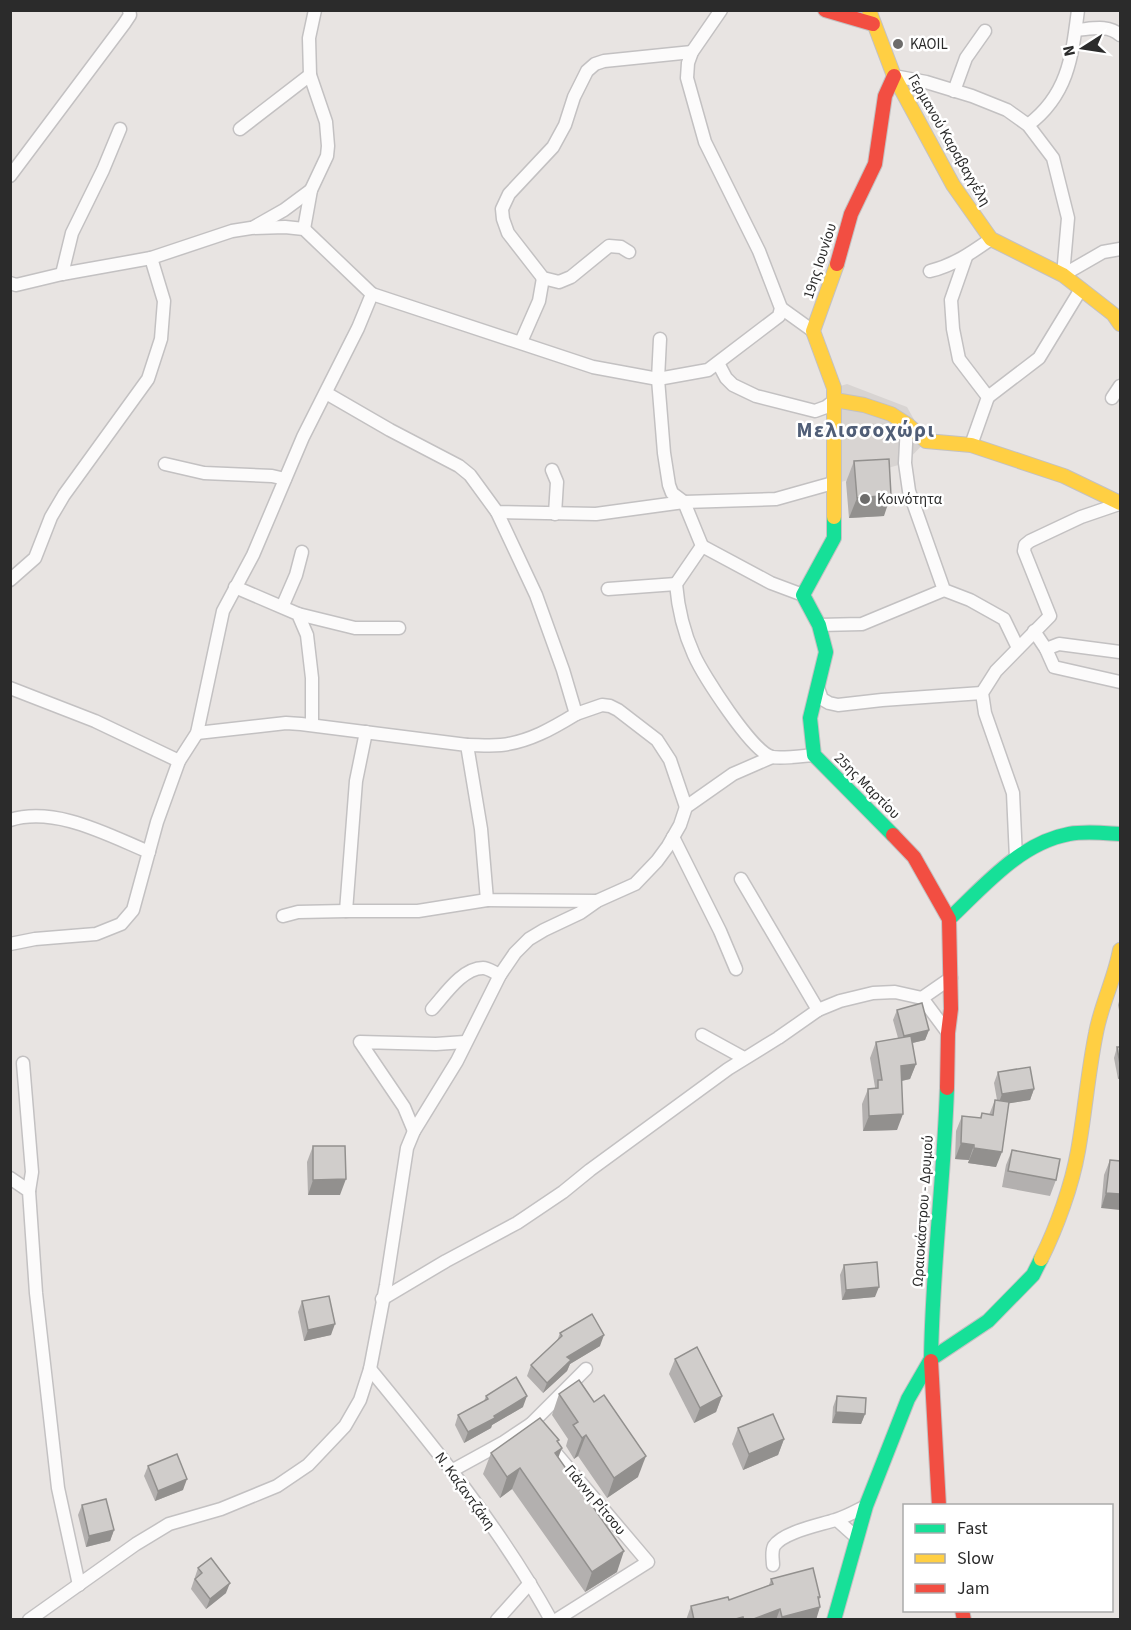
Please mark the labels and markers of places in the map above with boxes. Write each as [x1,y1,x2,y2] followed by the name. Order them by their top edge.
[910,34,948,55] place label: KAOIL
[891,37,905,51] marker: KAOIL
[877,489,943,510] place label: Κοινότητα
[858,492,872,506] marker: Κοινότητα

